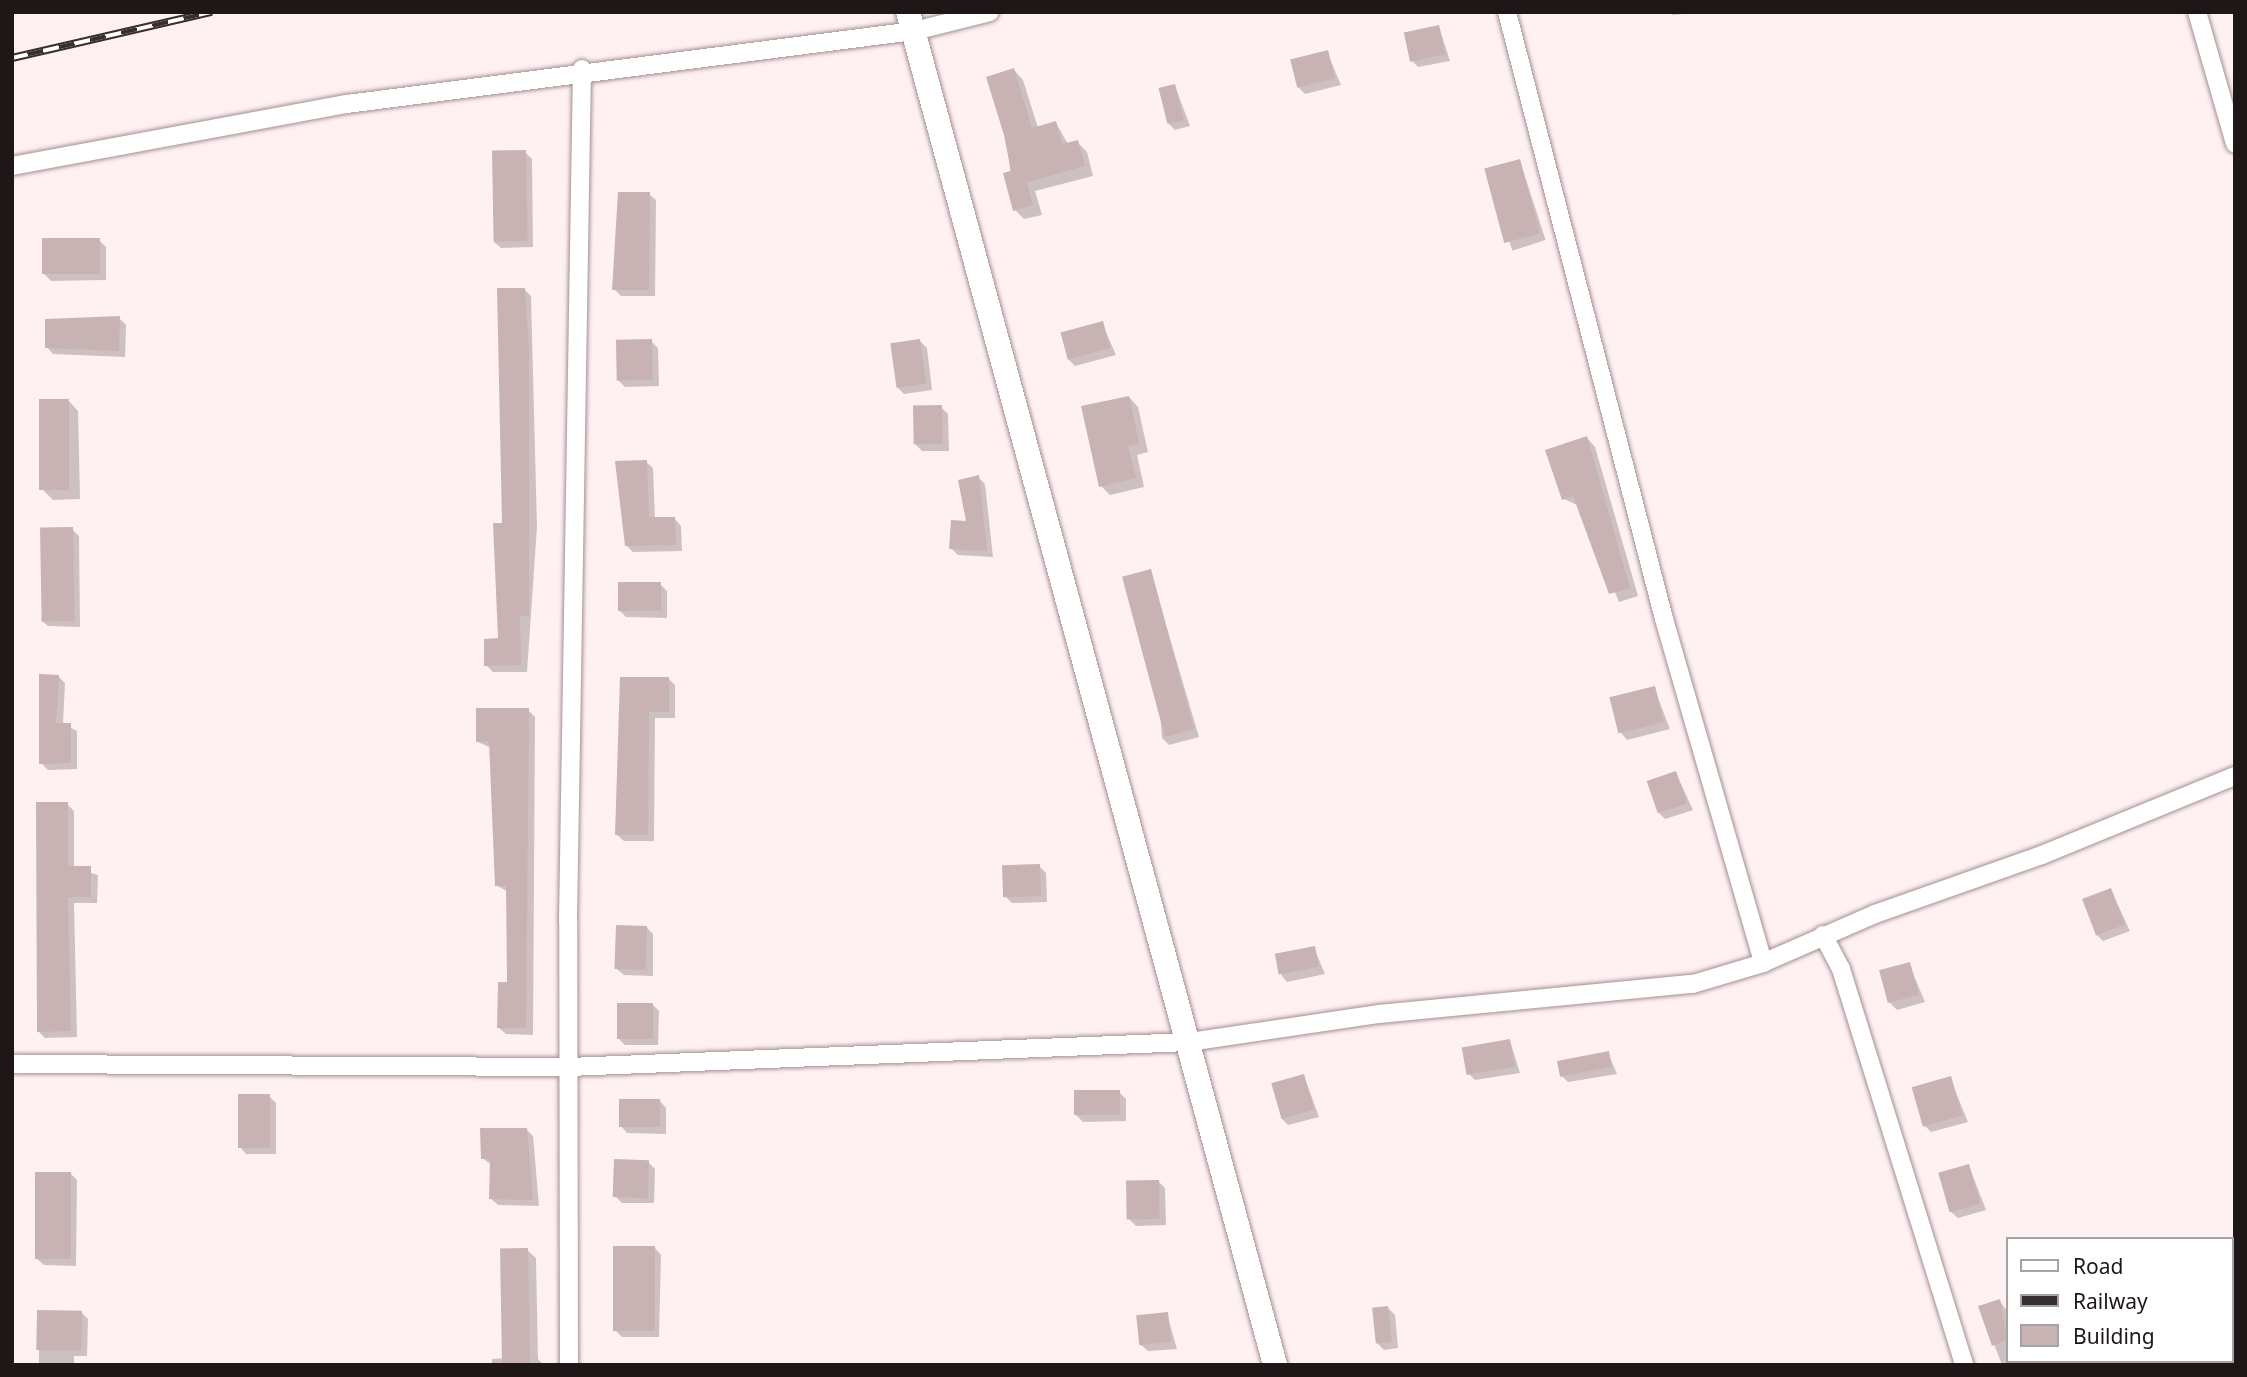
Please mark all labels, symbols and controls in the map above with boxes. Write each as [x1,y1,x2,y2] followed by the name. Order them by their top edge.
[2006,1237,2233,1363] legend
[2073,1252,2123,1280] text: Road
[2073,1287,2148,1315] text: Railway
[2073,1322,2155,1350] text: Building

